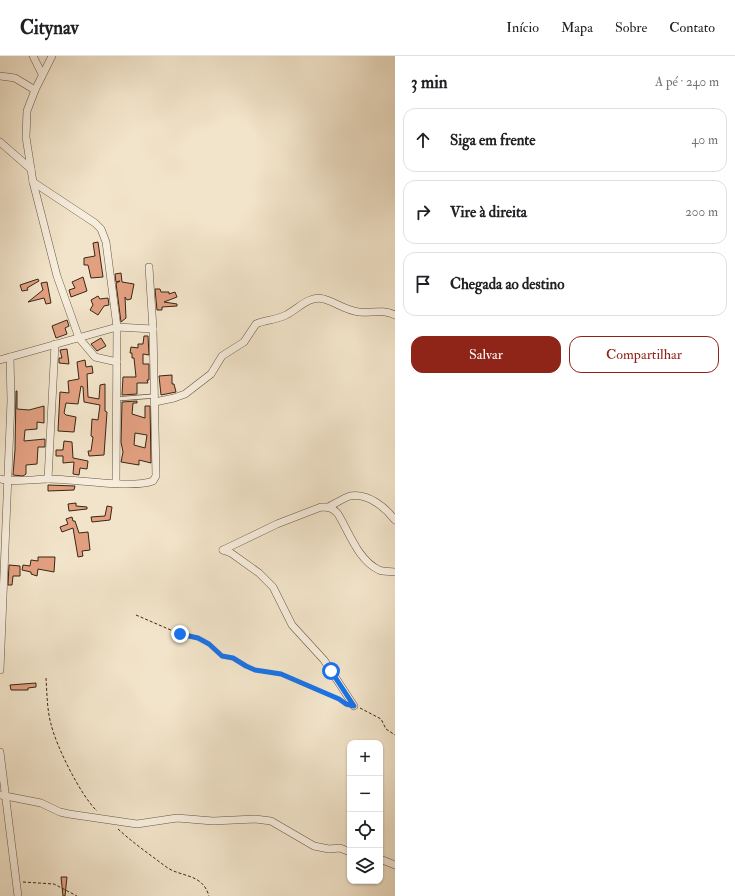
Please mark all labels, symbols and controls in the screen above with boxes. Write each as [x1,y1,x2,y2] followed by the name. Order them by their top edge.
[20,16,79,40] text: Citynav
[506,19,539,36] text: Início
[561,19,593,36] text: Mapa
[615,19,647,36] text: Sobre
[669,19,715,36] text: Contato
[411,72,448,93] text: 3 min
[655,74,719,90] text: A pé · 240 m
[412,129,434,151] icon: ahead
[450,131,536,150] text: Siga em frente
[692,132,718,148] text: 40 m
[412,201,434,223] icon: right
[450,203,527,222] text: Vire à direita
[685,204,718,220] text: 200 m
[412,273,434,295] icon: arrive
[450,275,565,294] text: Chegada ao destino
[411,336,561,373] button: Salvar
[569,336,719,373] button: Compartilhar
[171,625,189,643] route end
[322,662,340,680] route start
[347,740,383,884] map controls
[347,740,383,776] button: +
[347,776,383,812] button: −
[347,812,383,848] button: locate
[347,848,383,884] button: layers

